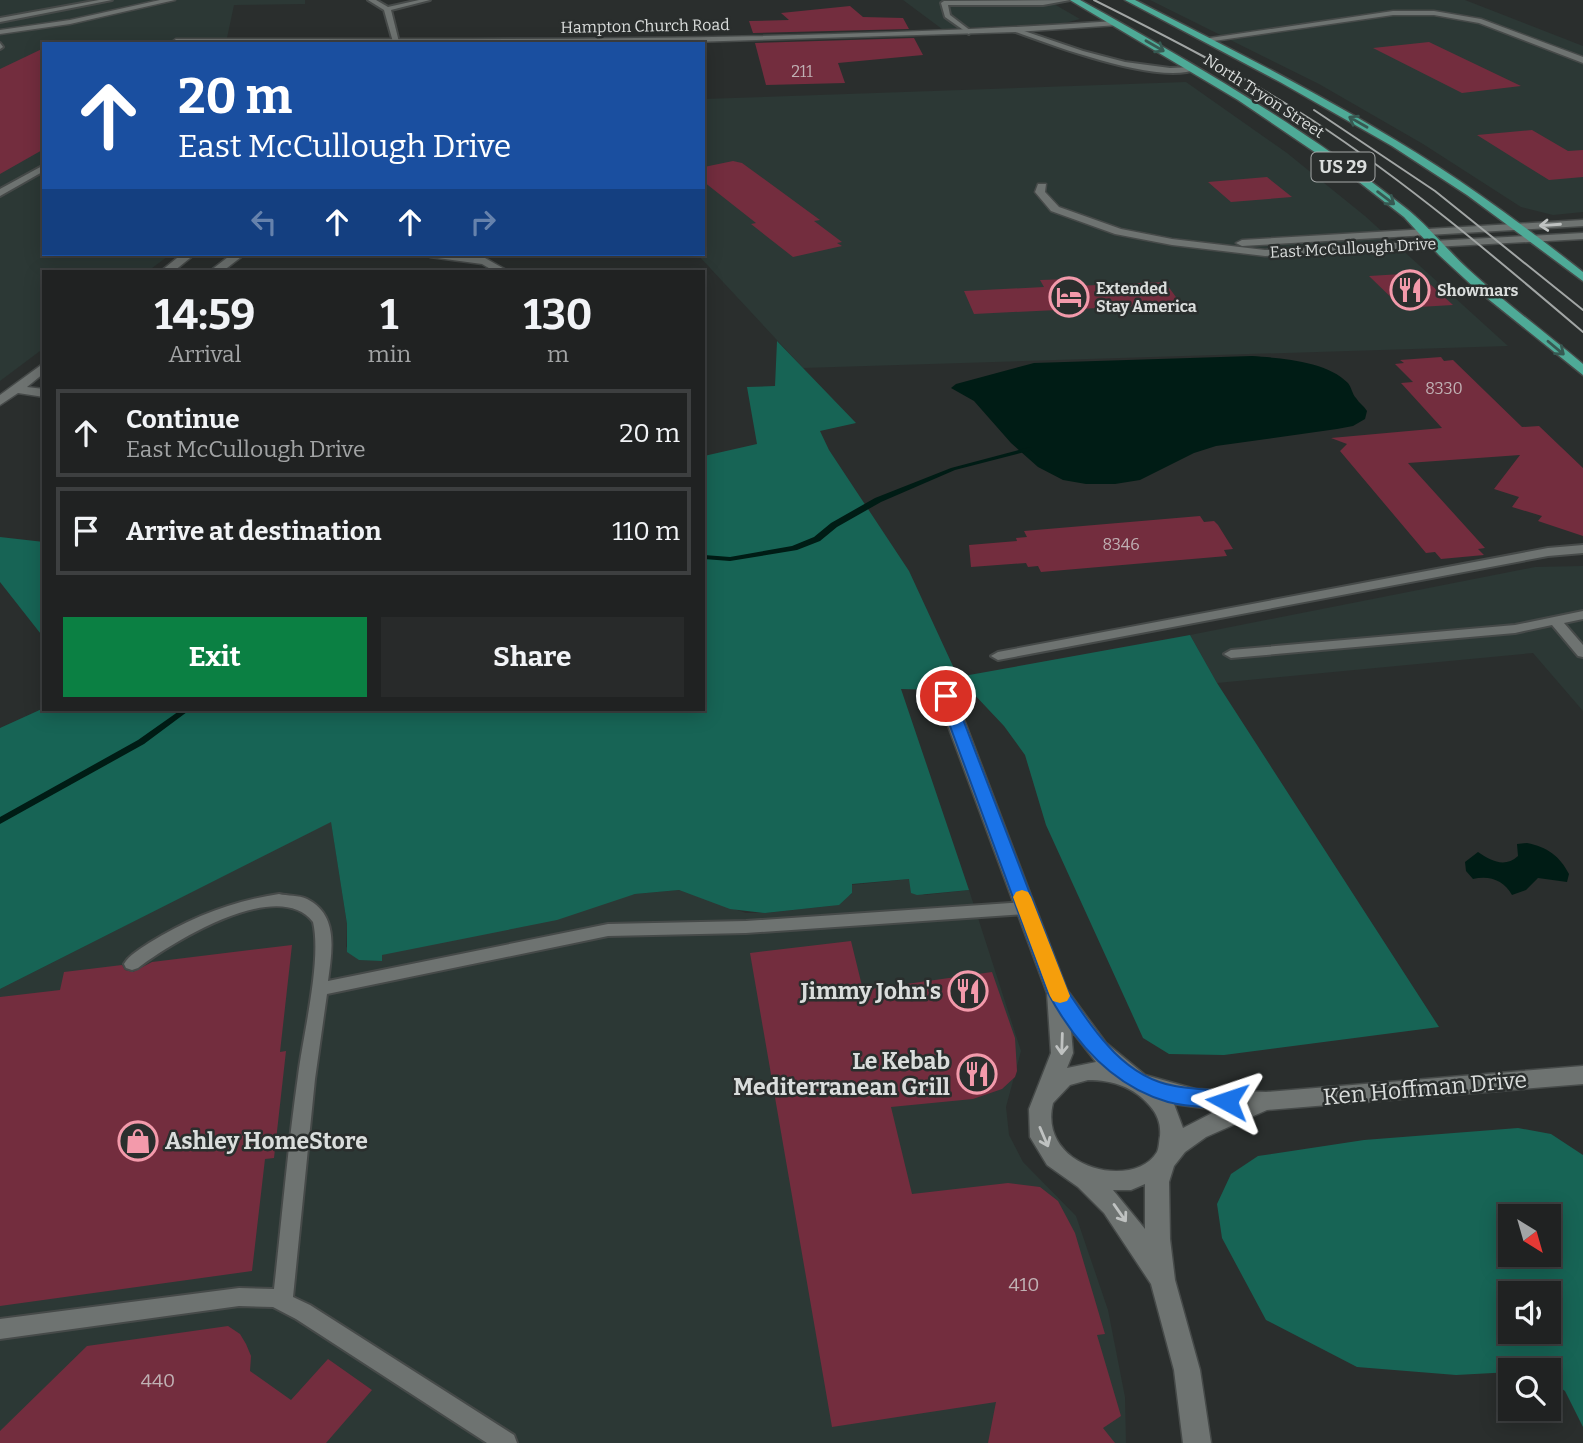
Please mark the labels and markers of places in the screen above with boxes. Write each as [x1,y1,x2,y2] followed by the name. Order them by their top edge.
[1389,269,1431,311] restaurant icon: Showmars
[1048,276,1090,318] hotel icon: Extended Stay America
[1096,279,1197,316] place label: Extended Stay America
[1437,281,1519,300] place label: Showmars
[916,666,976,726] pin
[947,970,989,1012] restaurant icon: Jimmy John's
[799,977,941,1005] place label: Jimmy John's
[733,1047,950,1101] place label: Le Kebab Mediterranean Grill
[956,1053,998,1095] restaurant icon: Le Kebab Mediterranean Grill
[117,1120,159,1162] shop icon: Ashley HomeStore
[165,1127,368,1155] place label: Ashley HomeStore

